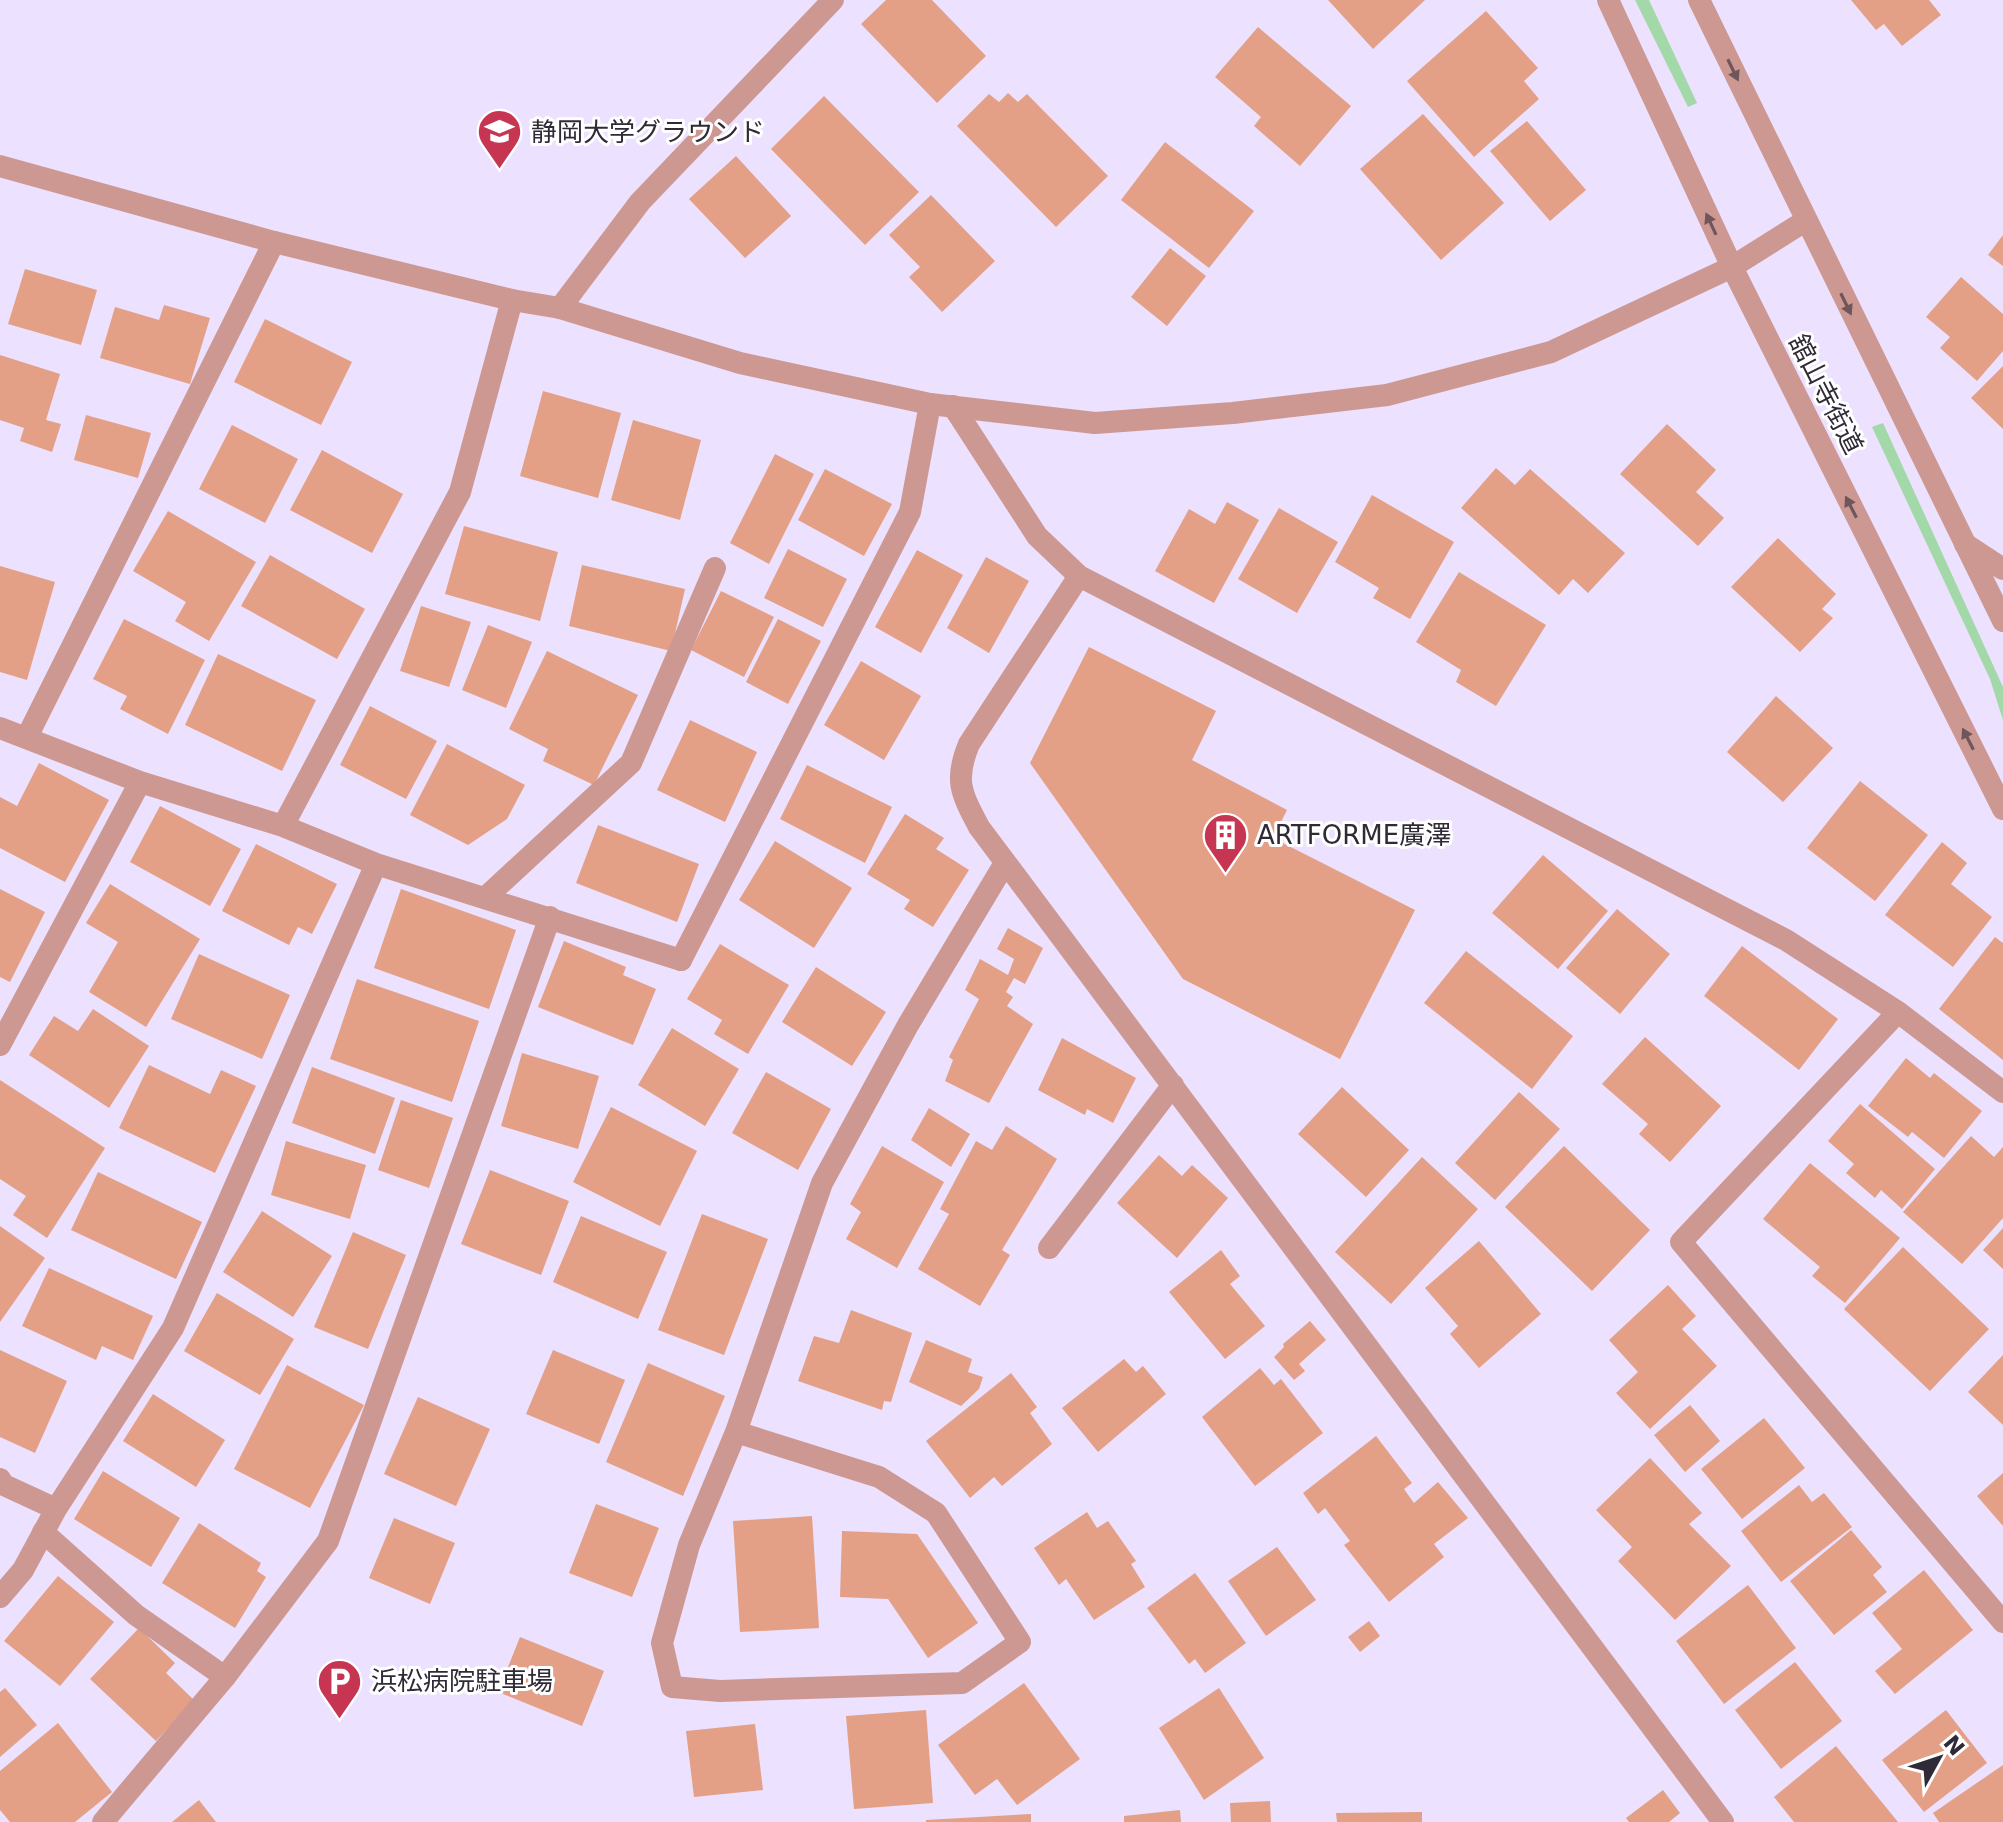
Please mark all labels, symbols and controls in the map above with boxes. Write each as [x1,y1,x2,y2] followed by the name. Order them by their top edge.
[1726,59,1740,82] one-way arrow
[476,108,524,171] school or university icon: 静岡大学グラウンド
[531,117,765,147] place label: 静岡大学グラウンド
[1705,212,1718,235] one-way arrow
[1840,293,1853,316] one-way arrow
[1783,329,1869,459] street label: 舘山寺街道
[1845,495,1858,518] one-way arrow
[1961,728,1975,751] one-way arrow
[1202,811,1250,874] building icon: ARTFORME廣澤
[1257,820,1451,850] place label: ARTFORME廣澤
[316,1657,364,1720] parking icon: 浜松病院駐車場
[371,1666,553,1696] place label: 浜松病院駐車場
[1899,1718,1979,1798] north arrow
[1938,1730,1969,1761] text: N

